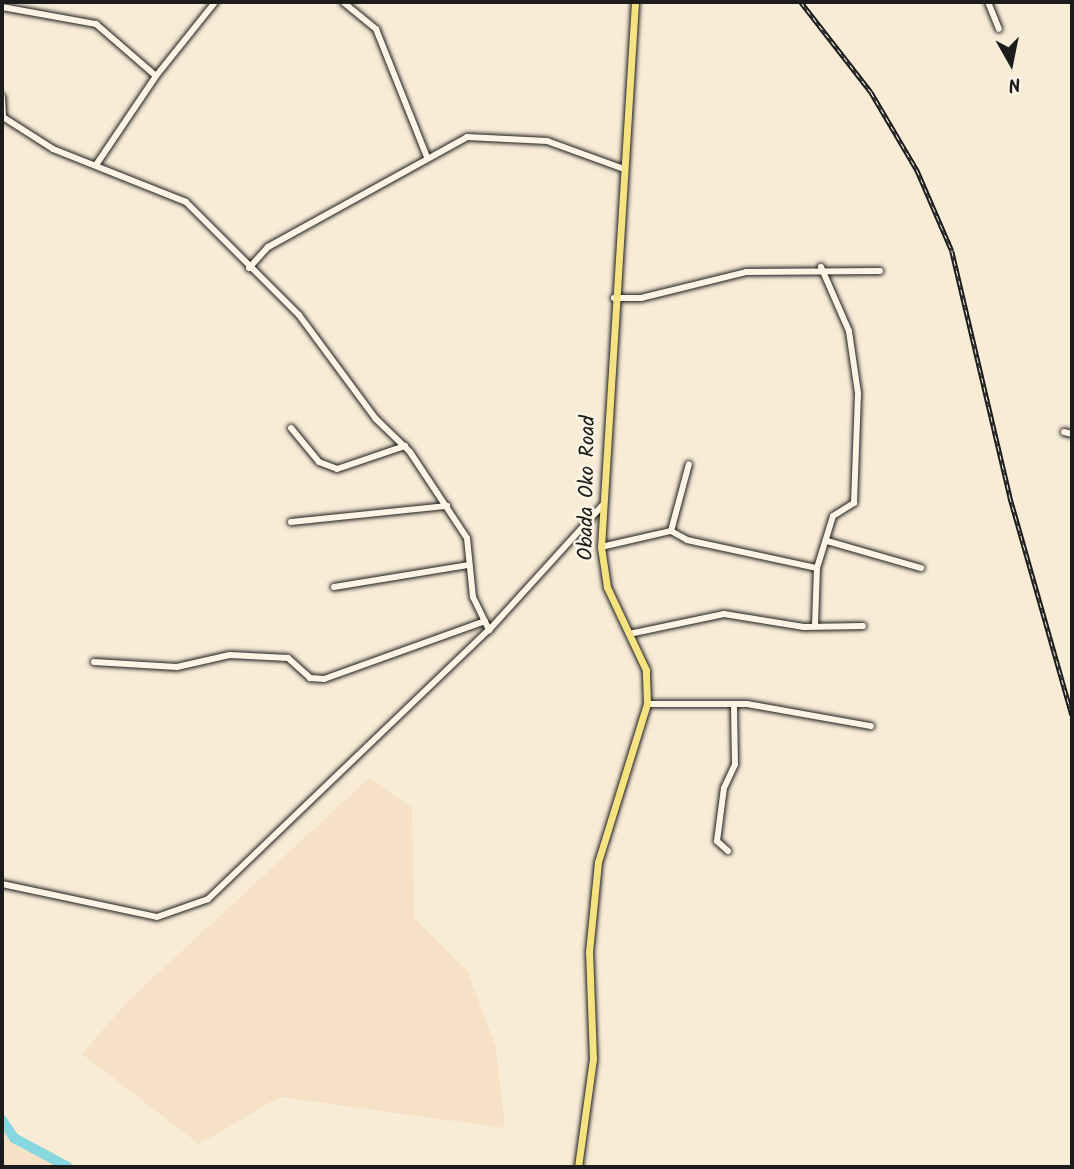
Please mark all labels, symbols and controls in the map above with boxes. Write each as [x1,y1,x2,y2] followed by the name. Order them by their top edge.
[976,28,1046,98] north arrow
[1006,68,1023,99] text: N
[574,415,602,561] street label: Obada Oko Road

